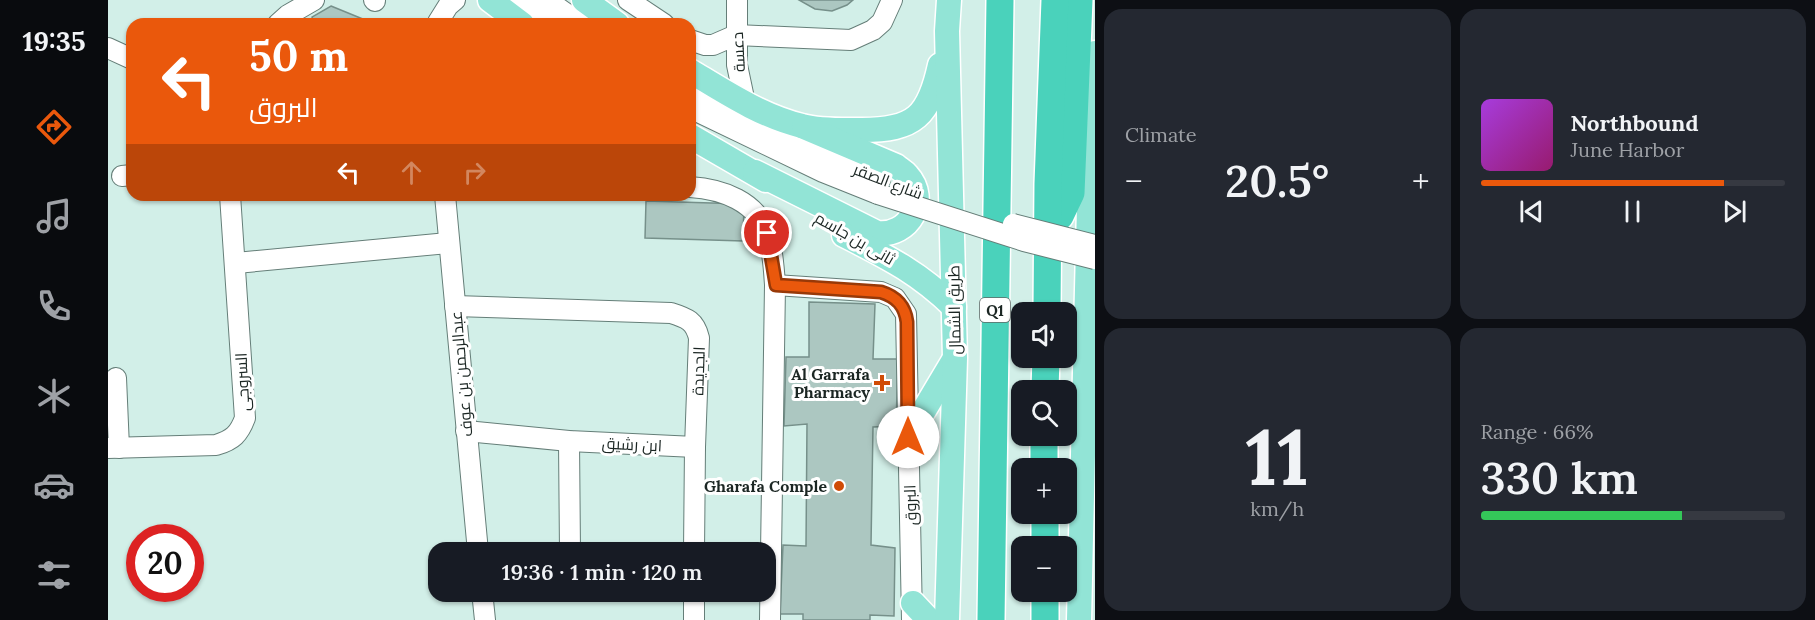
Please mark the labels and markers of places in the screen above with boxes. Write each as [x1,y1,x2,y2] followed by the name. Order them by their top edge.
[741,207,792,258] pin
[791,364,871,402] place label: Al Garrafa Pharmacy
[875,376,889,390] marker: Al Garrafa Pharmacy
[704,476,827,496] place label: Gharafa Comple
[832,479,846,493] marker: Gharafa Comple

